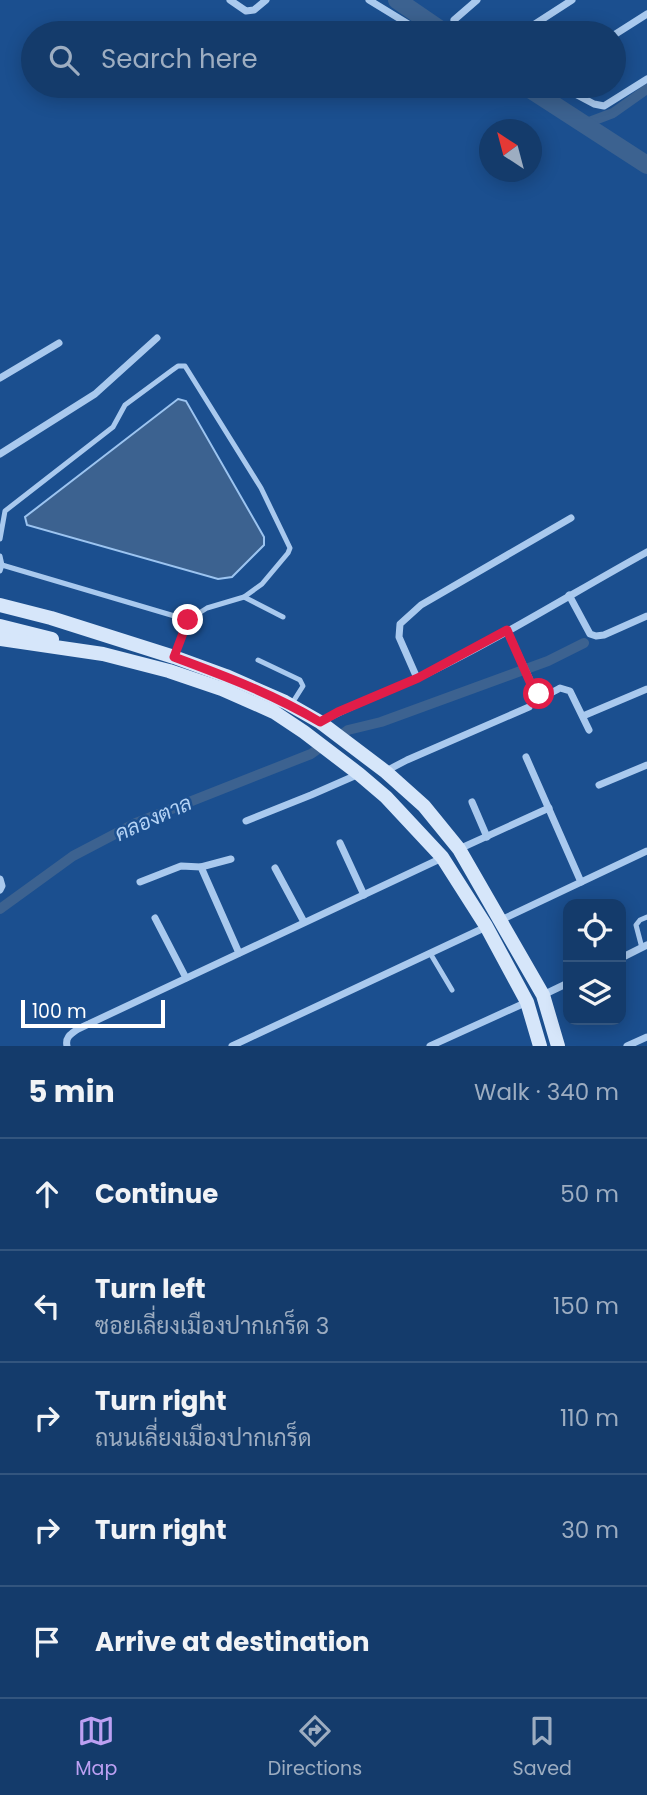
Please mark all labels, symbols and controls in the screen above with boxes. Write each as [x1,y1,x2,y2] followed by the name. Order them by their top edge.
[21,21,626,98] search box
[45,41,83,79] icon: search
[101,41,258,77] text: Search here
[479,119,542,182] north arrow
[172,604,203,635] route end
[523,678,554,709] route start
[110,788,196,848] water label: คลองตาล
[563,899,626,1025] map controls
[563,899,626,962] button: locate
[563,962,626,1025] button: layers
[21,997,164,1029] scale bar
[32,998,87,1025] text: 100 m
[28,1070,115,1113] text: 5 min
[474,1076,619,1108] text: Walk · 340 m
[28,1175,66,1213] icon: ahead
[95,1176,218,1212] text: Continue
[560,1178,619,1210] text: 50 m
[95,1271,206,1307] text: Turn left
[28,1287,66,1325] icon: left
[553,1290,619,1322] text: 150 m
[95,1310,329,1342] text: ซอยเลี่ยงเมืองปากเกร็ด 3
[95,1383,227,1419] text: Turn right
[28,1399,66,1437] icon: right
[560,1402,619,1434] text: 110 m
[95,1422,312,1454] text: ถนนเลี่ยงเมืองปากเกร็ด
[28,1511,66,1549] icon: right
[95,1512,227,1548] text: Turn right
[561,1514,619,1546] text: 30 m
[28,1623,66,1661] icon: arrive
[95,1624,370,1660] text: Arrive at destination
[75,1712,117,1783] tab: Map
[268,1712,362,1783] tab: Directions
[513,1712,572,1783] tab: Saved

